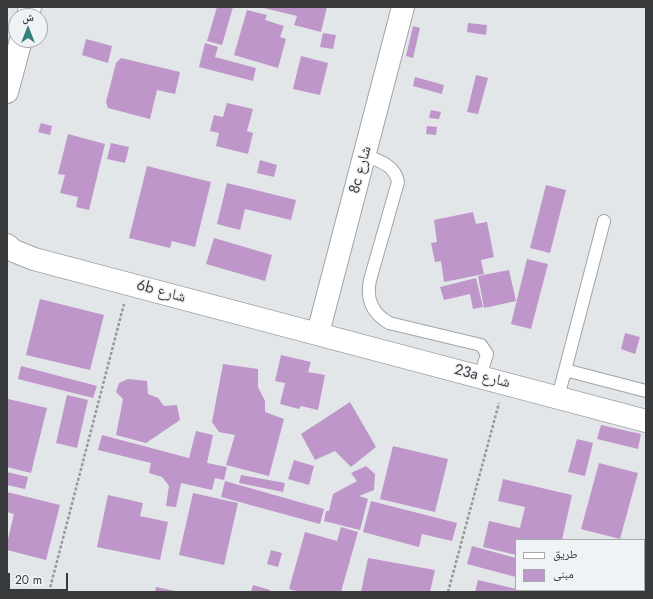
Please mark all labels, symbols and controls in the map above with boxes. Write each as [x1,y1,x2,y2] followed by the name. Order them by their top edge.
[8,8,48,48] north arrow
[22,9,34,25] text: ش
[346,144,376,196] street label: 8c شارع
[134,277,188,307] street label: 6b شارع
[452,361,512,393] street label: 23a شارع
[515,539,645,591] legend
[553,545,578,563] text: طريق
[10,565,70,591] scale bar
[553,565,574,583] text: مبنى
[15,571,42,589] text: 20 m

